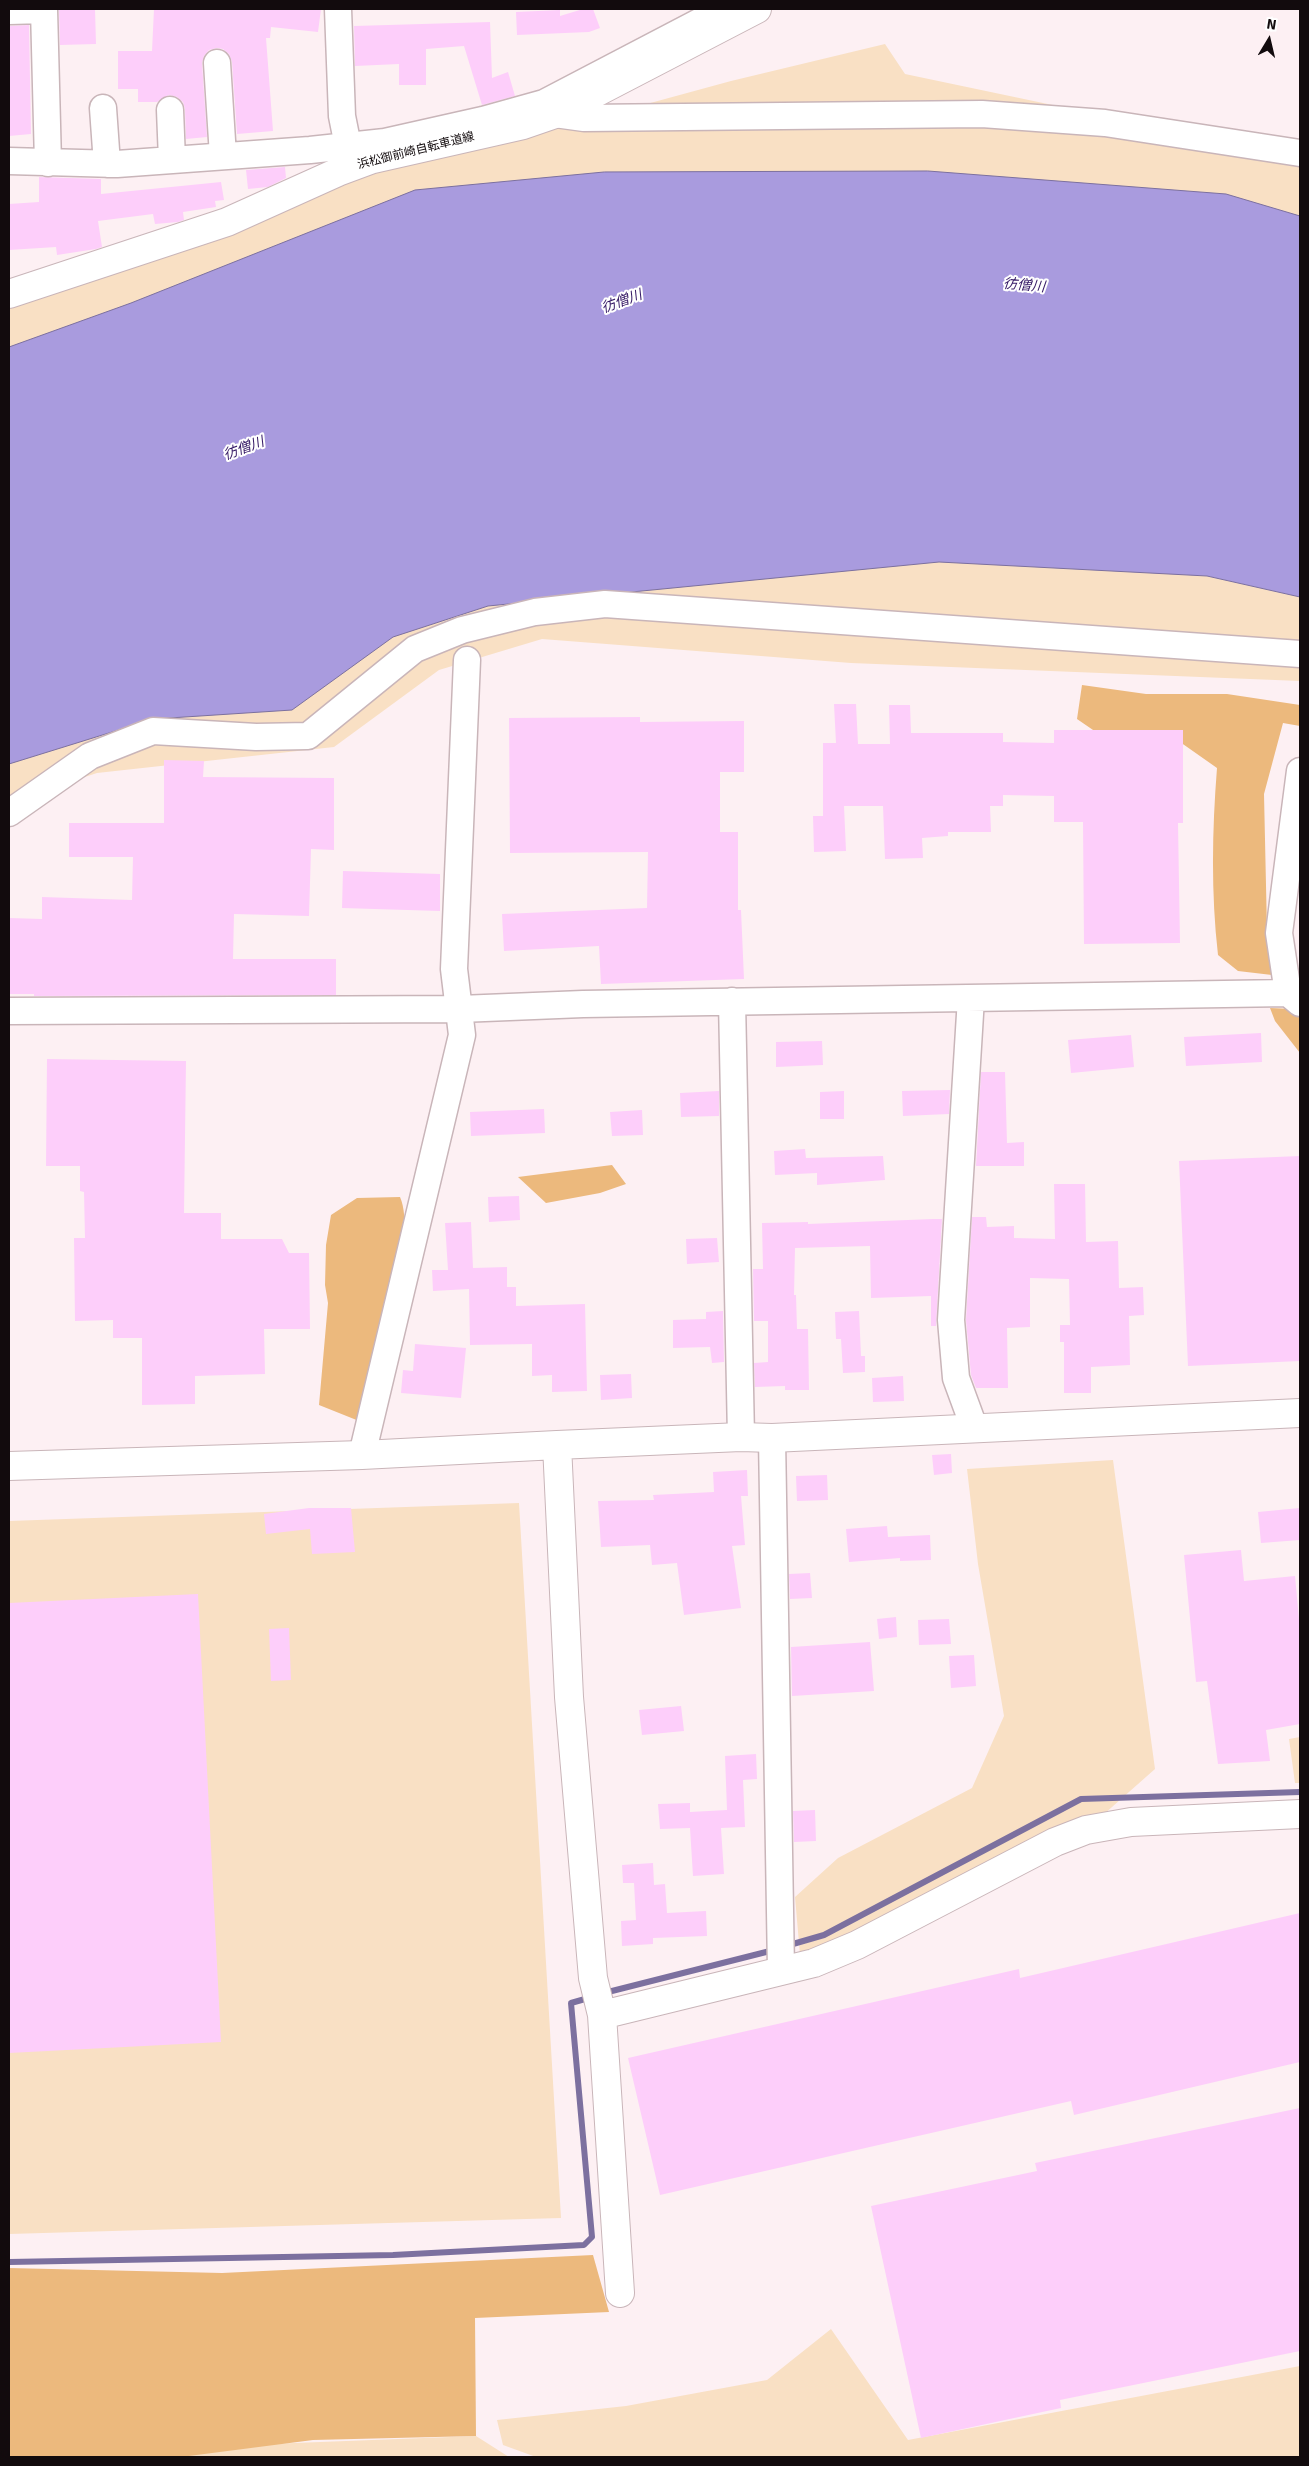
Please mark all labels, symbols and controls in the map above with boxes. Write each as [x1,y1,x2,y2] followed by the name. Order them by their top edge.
[1244,15,1294,65] north arrow
[1265,16,1278,34] text: N
[356,129,476,173] street label: 浜松御前崎自転車道線
[1002,276,1046,296] water label: 彷僧川
[599,287,645,317] water label: 彷僧川
[221,434,267,464] water label: 彷僧川

